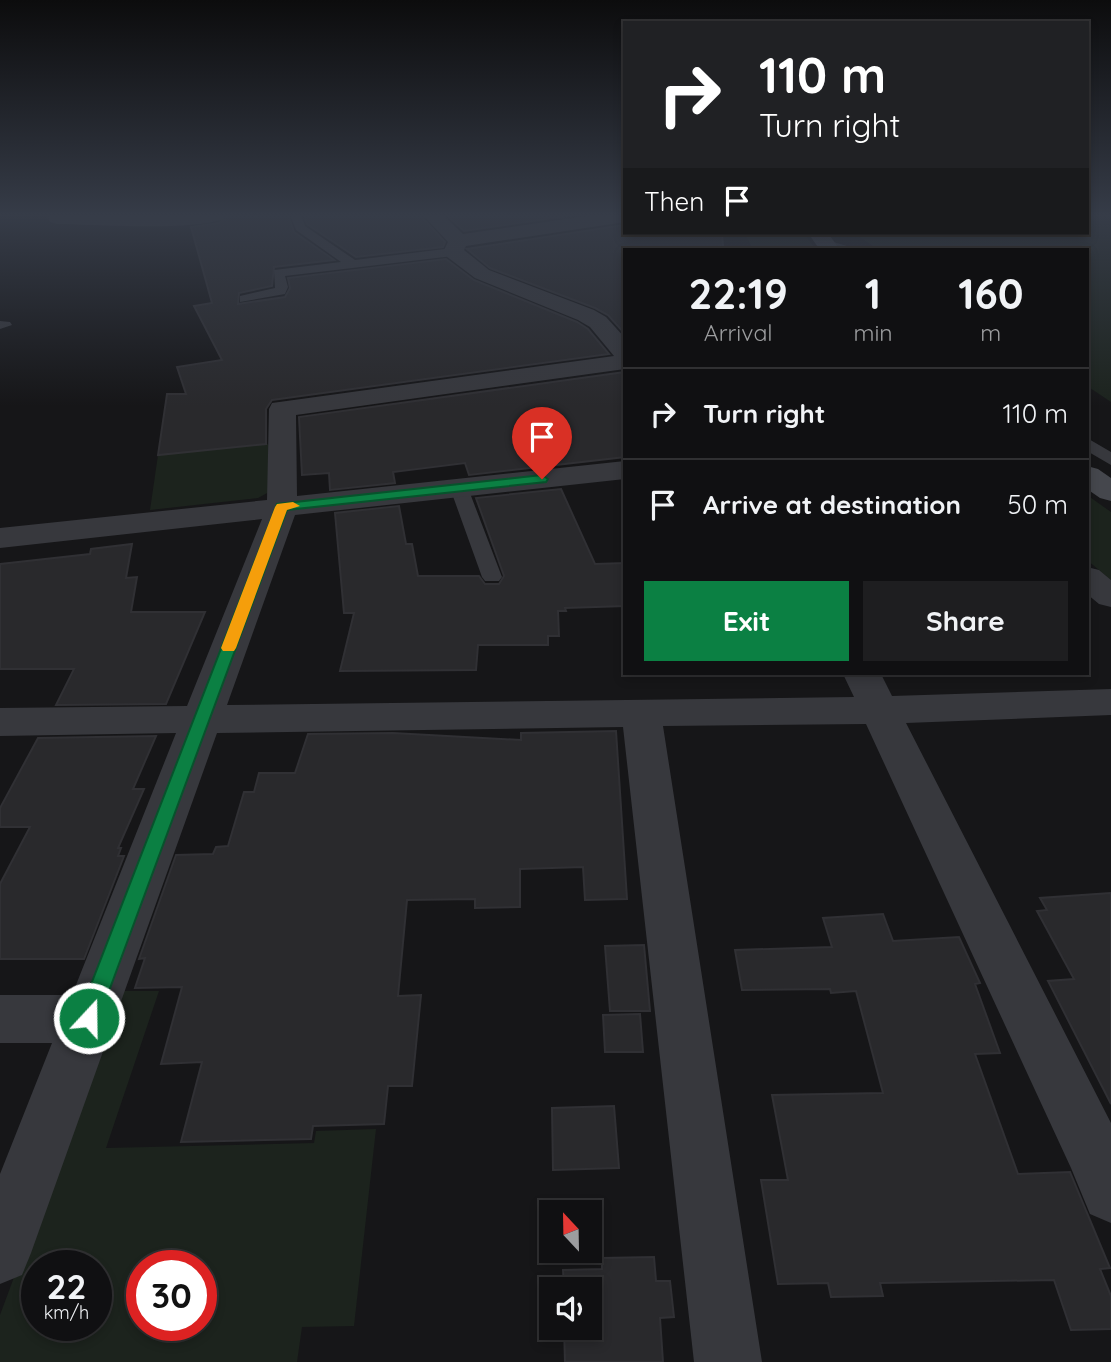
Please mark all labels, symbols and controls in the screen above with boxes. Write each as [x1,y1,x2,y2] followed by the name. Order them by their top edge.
[759,44,886,105] text: 110 m
[644,49,735,140] icon: right
[759,105,900,145] text: Turn right
[718,182,756,220] icon: arrive
[644,185,704,218] text: Then
[688,267,788,320] text: 22:19
[865,267,881,320] text: 1
[958,267,1023,320] text: 160
[704,318,773,347] text: Arrival
[853,318,893,347] text: min
[980,318,1001,347] text: m
[644,395,682,433] icon: right
[703,397,825,430] text: Turn right
[1002,397,1068,430] text: 110 m
[512,407,572,479] pin
[523,418,561,456] icon: arrive
[644,486,682,524] icon: arrive
[703,488,961,521] text: Arrive at destination
[1008,488,1068,521] text: 50 m
[644,581,849,661] button: Exit
[863,581,1068,661] button: Share
[52,981,126,1055] position arrow
[539,1200,602,1264] north arrow
[539,1200,602,1340] map controls
[126,1250,217,1341] speed limit sign: 30
[47,1264,86,1308] text: 22
[539,1277,602,1340] button: sound
[44,1301,89,1324] text: km/h

